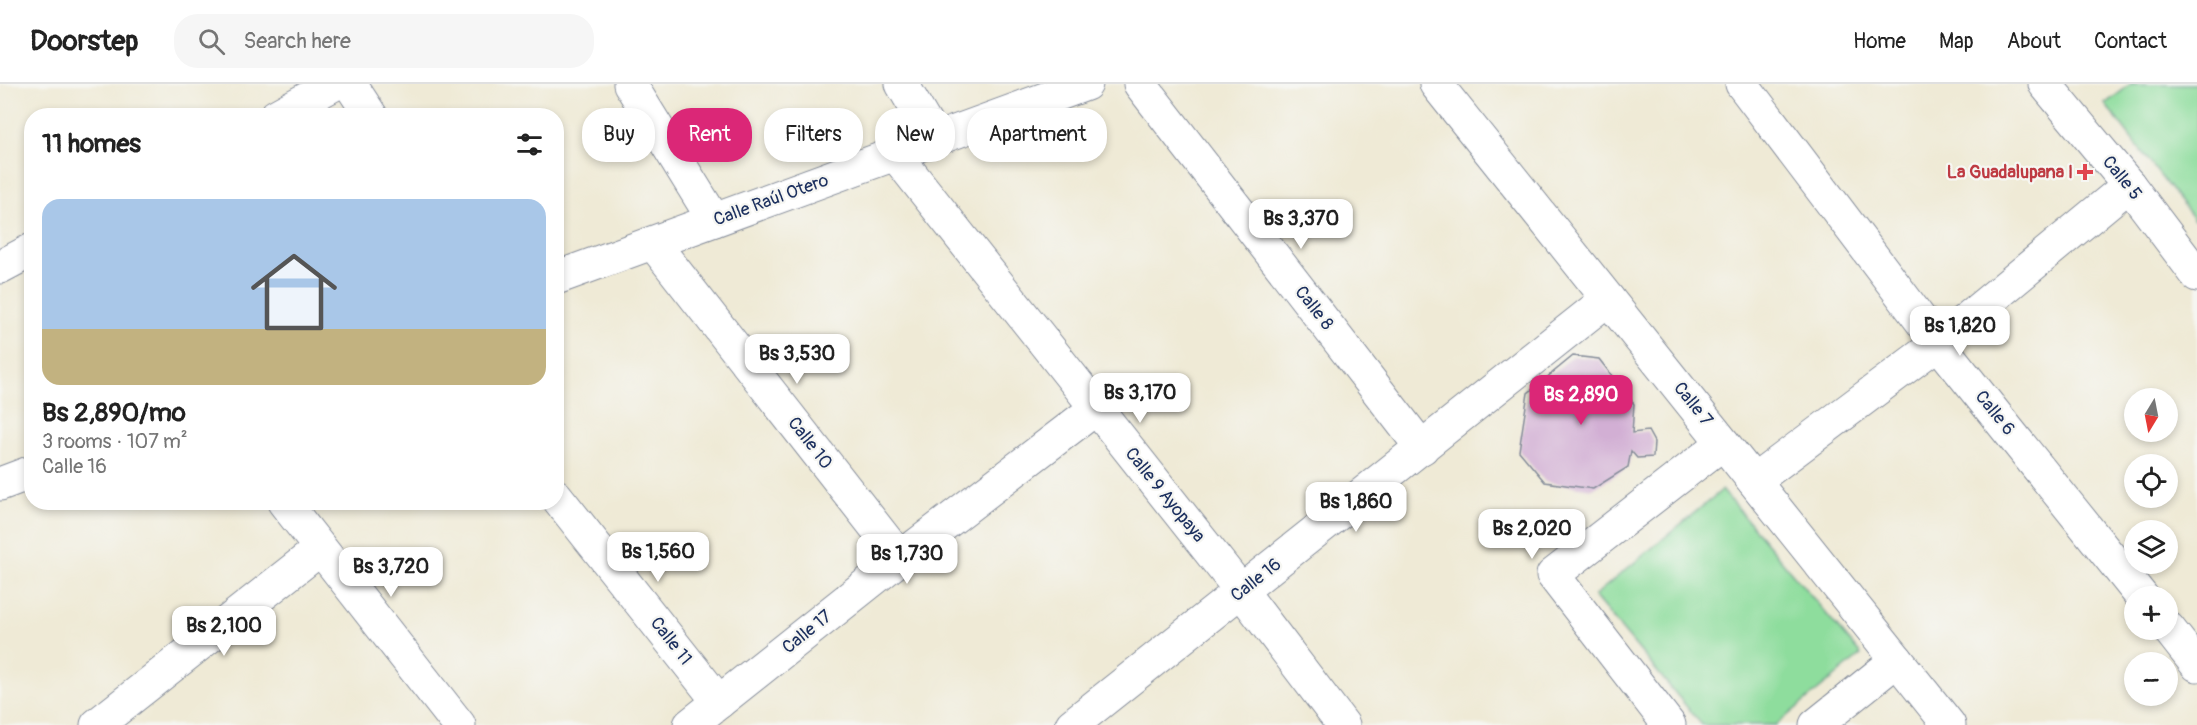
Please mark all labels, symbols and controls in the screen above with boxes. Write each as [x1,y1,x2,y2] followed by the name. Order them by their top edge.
[174,14,594,68] search box
[30,24,138,59] text: Doorstep
[195,25,228,58] icon: search
[243,27,351,55] text: Search here
[1853,28,1906,55] text: Home
[1939,28,1974,55] text: Map
[2007,28,2061,55] text: About
[2094,28,2167,55] text: Contact
[582,108,655,162] chip: Buy
[667,108,752,162] chip: Rent
[764,108,863,162] chip: Filters
[875,108,955,162] chip: New
[967,108,1107,162] chip: Apartment
[42,128,141,160] text: 11 homes
[513,128,546,161] icon: filters
[2097,151,2147,205] street label: Calle 5
[1947,161,2073,184] place label: La Guadalupana I
[2078,165,2092,179] marker: La Guadalupana I
[710,168,832,231] street label: Calle Raúl Otero
[1239,199,1363,250] pin: Bs 3,370
[1263,206,1339,231] text: Bs 3,370
[240,238,348,346] icon: home
[1290,281,1338,335] street label: Calle 8
[1898,306,2022,357] pin: Bs 1,820
[1924,313,1996,338] text: Bs 1,820
[735,334,859,385] pin: Bs 3,530
[759,341,835,366] text: Bs 3,530
[1078,373,1202,424] pin: Bs 3,170
[1519,375,1643,426] pin: Bs 2,890
[1668,377,1718,431] street label: Calle 7
[1104,380,1176,405] text: Bs 3,170
[1544,382,1618,407] text: Bs 2,890
[1970,386,2020,440] street label: Calle 6
[2124,388,2178,442] north arrow
[2124,388,2178,706] map controls
[42,397,186,429] text: Bs 2,890/mo
[782,412,838,474] street label: Calle 10
[42,429,188,454] text: 3 rooms · 107 m²
[1120,443,1210,547] street label: Calle 9 Ayopaya
[42,454,107,479] text: Calle 16
[2124,454,2178,508] button: locate
[1294,482,1418,533] pin: Bs 1,860
[1320,489,1392,514] text: Bs 1,860
[1470,509,1594,560] pin: Bs 2,020
[1492,516,1572,541] text: Bs 2,020
[2124,520,2178,574] button: layers
[596,532,720,583] pin: Bs 1,560
[845,534,969,585] pin: Bs 1,730
[621,539,695,564] text: Bs 1,560
[871,541,943,566] text: Bs 1,730
[329,547,453,598] pin: Bs 3,720
[1226,553,1286,607] street label: Calle 16
[353,554,429,579] text: Bs 3,720
[2124,586,2178,640] button: +
[777,605,837,659] street label: Calle 17
[162,606,286,657] pin: Bs 2,100
[645,612,697,670] street label: Calle 11
[186,613,262,638] text: Bs 2,100
[2124,652,2178,706] button: −

